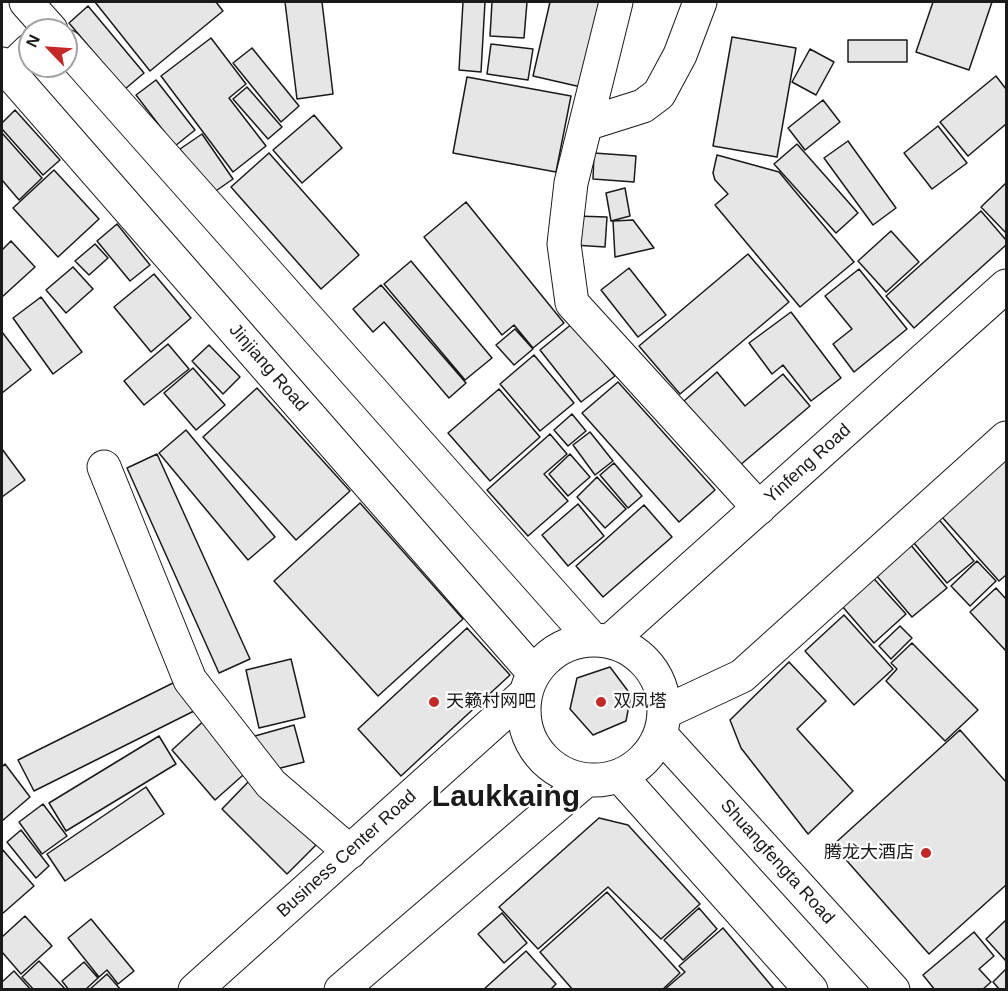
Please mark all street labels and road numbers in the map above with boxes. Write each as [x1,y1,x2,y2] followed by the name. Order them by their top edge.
[224,320,312,416] street label: Jinjiang Road
[760,420,856,508] street label: Yinfeng Road
[273,786,421,922] street label: Business Center Road
[715,795,839,929] street label: Shuangfengta Road

